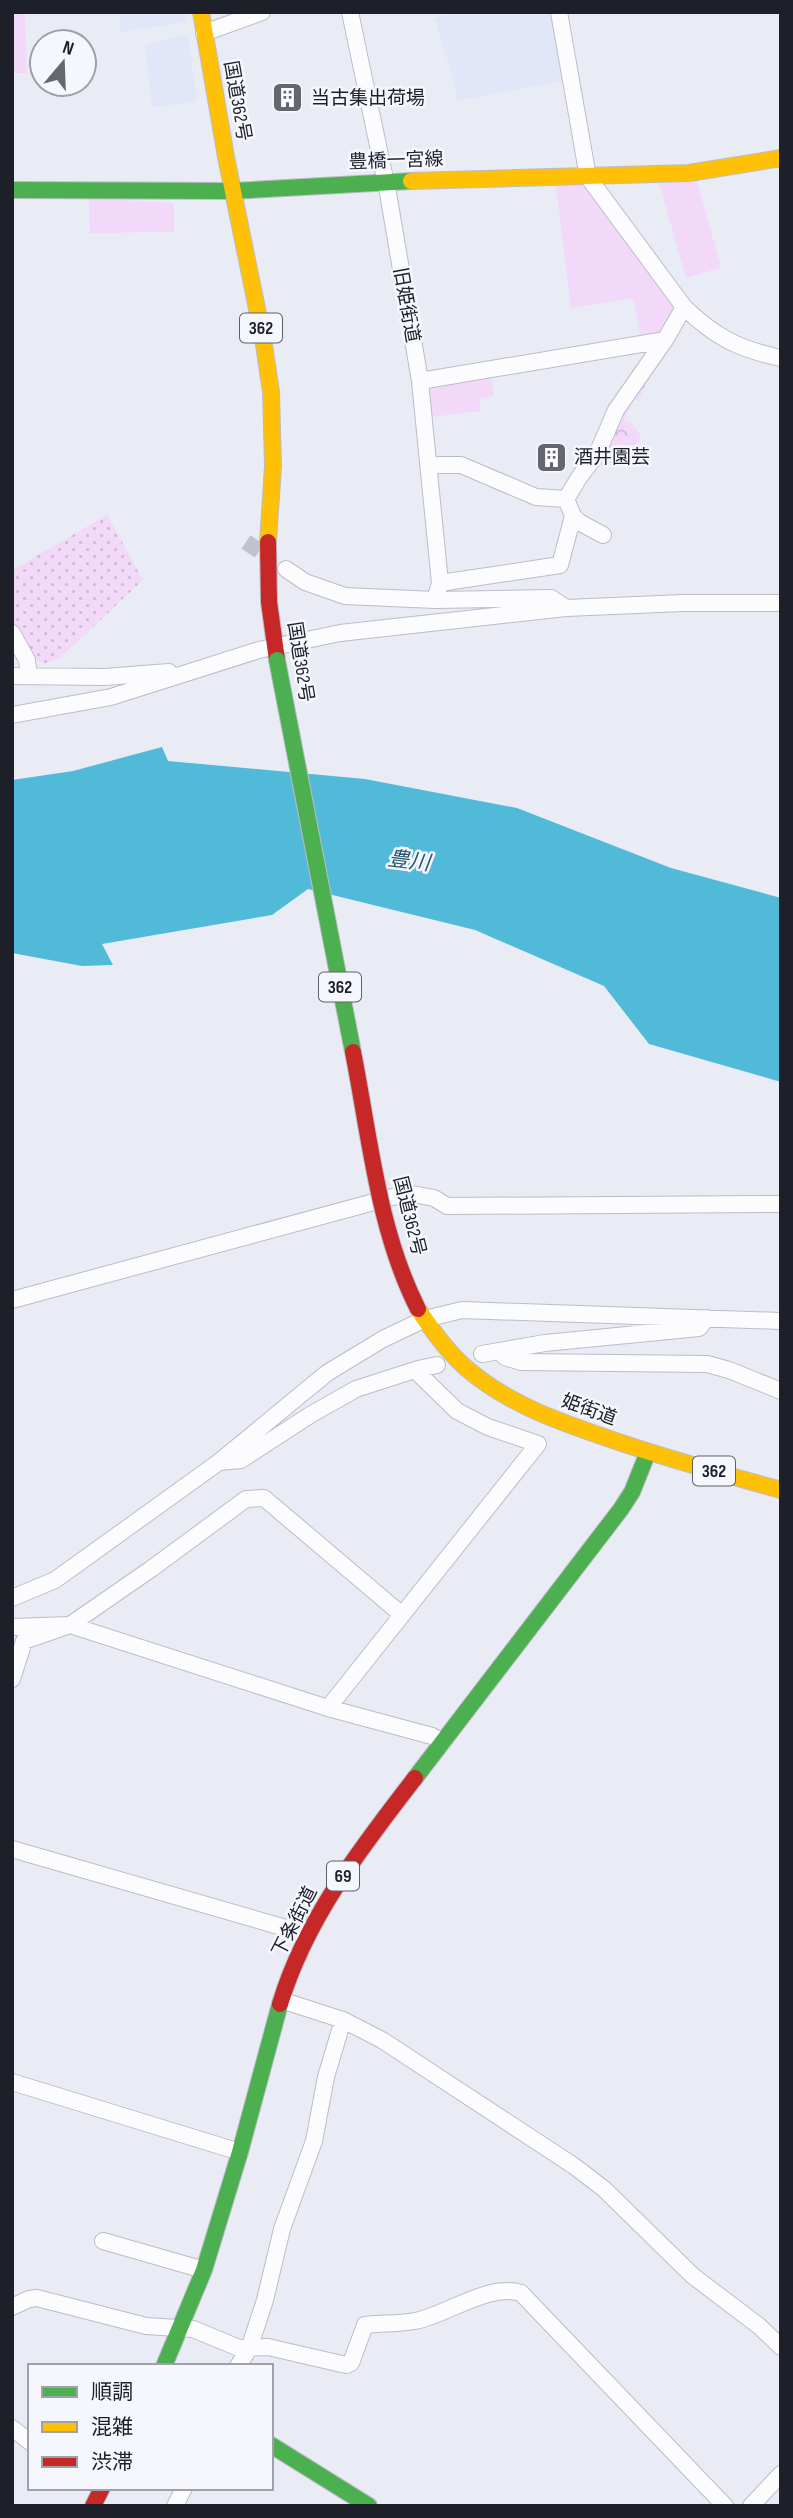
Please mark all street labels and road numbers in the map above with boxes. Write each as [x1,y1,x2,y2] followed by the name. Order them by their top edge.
[219,59,255,143] street label: 国道362号
[348,148,444,174] street label: 豊橋一宮線
[388,266,424,344] street label: 旧姫街道
[240,314,282,342] road number: 362
[282,620,318,704] street label: 国道362号
[319,972,361,1002] road number: 362
[388,1174,430,1258] street label: 国道362号
[558,1389,620,1431] street label: 姫街道
[693,1456,735,1486] road number: 362
[327,1862,359,1890] road number: 69
[267,1883,323,1961] street label: 下条街道

